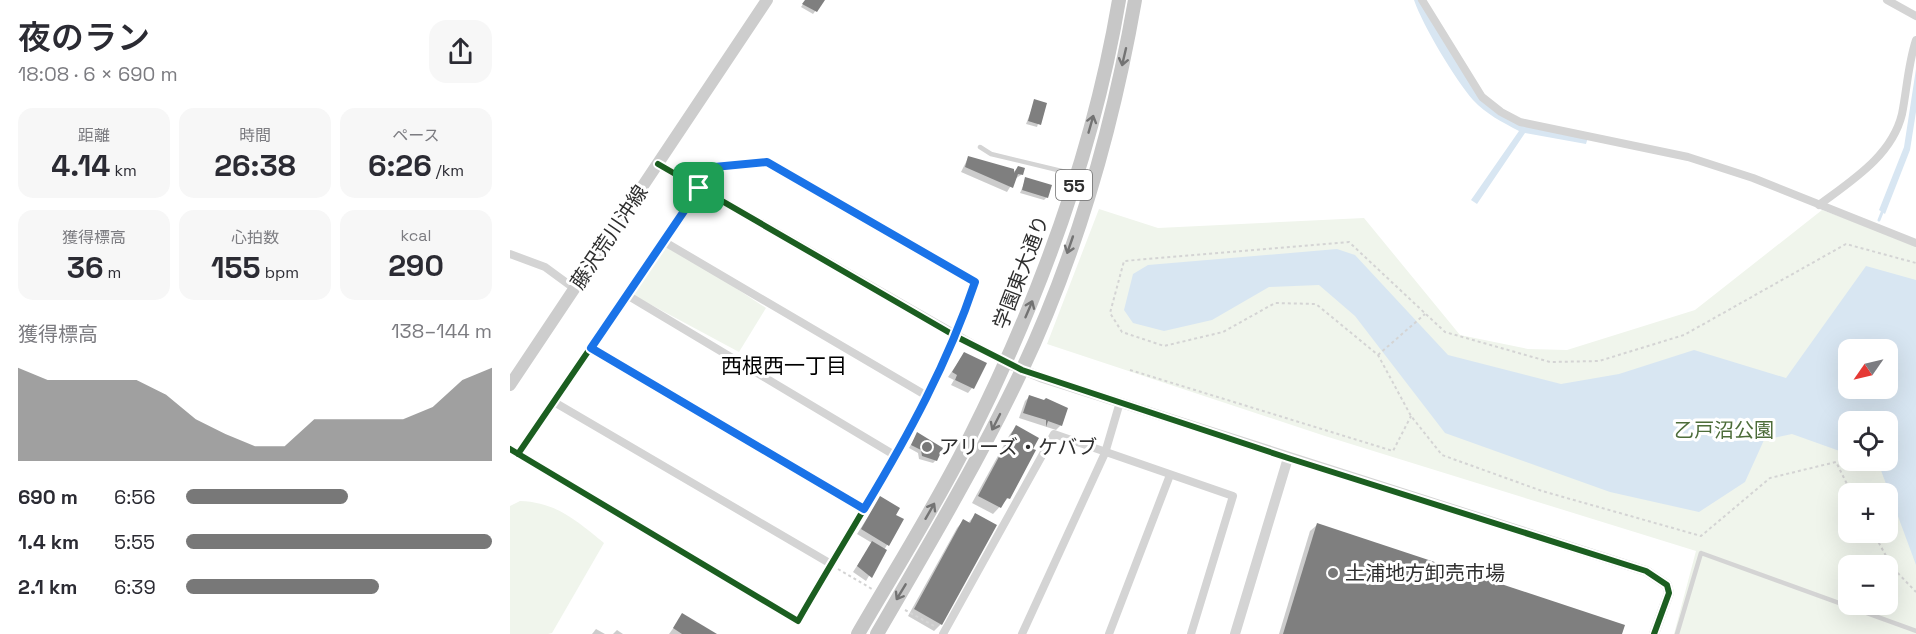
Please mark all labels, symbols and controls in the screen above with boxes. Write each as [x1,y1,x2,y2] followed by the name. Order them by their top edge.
[18,17,150,59] text: 夜のラン
[429,20,492,83] button: share
[1118,47,1129,67] one-way arrow
[18,61,178,87] text: 18:08 · 6 × 690 m
[1086,115,1097,134] one-way arrow
[78,125,110,146] text: 距離
[239,125,271,146] text: 時間
[392,125,440,146] text: ペース
[51,146,110,185] text: 4.14
[214,146,296,185] text: 26:38
[368,146,432,185] text: 6:26
[110,160,137,181] text: km
[432,160,464,181] text: /km
[673,162,724,213] pin
[1056,170,1092,200] road number: 55
[682,171,715,204] icon: arrive
[565,180,653,294] street label: 藤沢荒川沖線
[987,211,1055,333] street label: 学園東大通り
[401,225,431,246] text: kcal
[62,227,126,248] text: 獲得標高
[231,227,279,248] text: 心拍数
[1064,235,1075,254] one-way arrow
[388,246,444,285] text: 290
[67,248,103,287] text: 36
[211,248,261,287] text: 155
[103,262,121,283] text: m
[261,262,299,283] text: bpm
[1024,300,1035,319] one-way arrow
[391,318,492,344] text: 138–144 m
[18,321,98,347] text: 獲得標高
[1838,339,1898,399] north arrow
[1838,339,1898,615] map controls
[721,352,847,379] district label: 西根西一丁目
[1838,411,1898,471] button: locate
[990,413,1002,430] one-way arrow
[1674,417,1774,443] park label: 乙戸沼公園
[939,434,1097,460] place label: アリーズ・ケバブ
[920,440,934,454] marker: アリーズ・ケバブ
[1838,483,1898,543] button: +
[18,484,78,510] text: 690 m
[114,484,156,510] text: 6:56
[924,503,936,520] one-way arrow
[18,529,79,555] text: 1.4 km
[114,529,155,555] text: 5:55
[1838,555,1898,615] button: −
[1345,560,1505,586] place label: 土浦地方卸売市場
[1326,566,1340,580] marker: 土浦地方卸売市場
[18,574,77,600] text: 2.1 km
[114,574,156,600] text: 6:39
[895,583,907,600] one-way arrow

